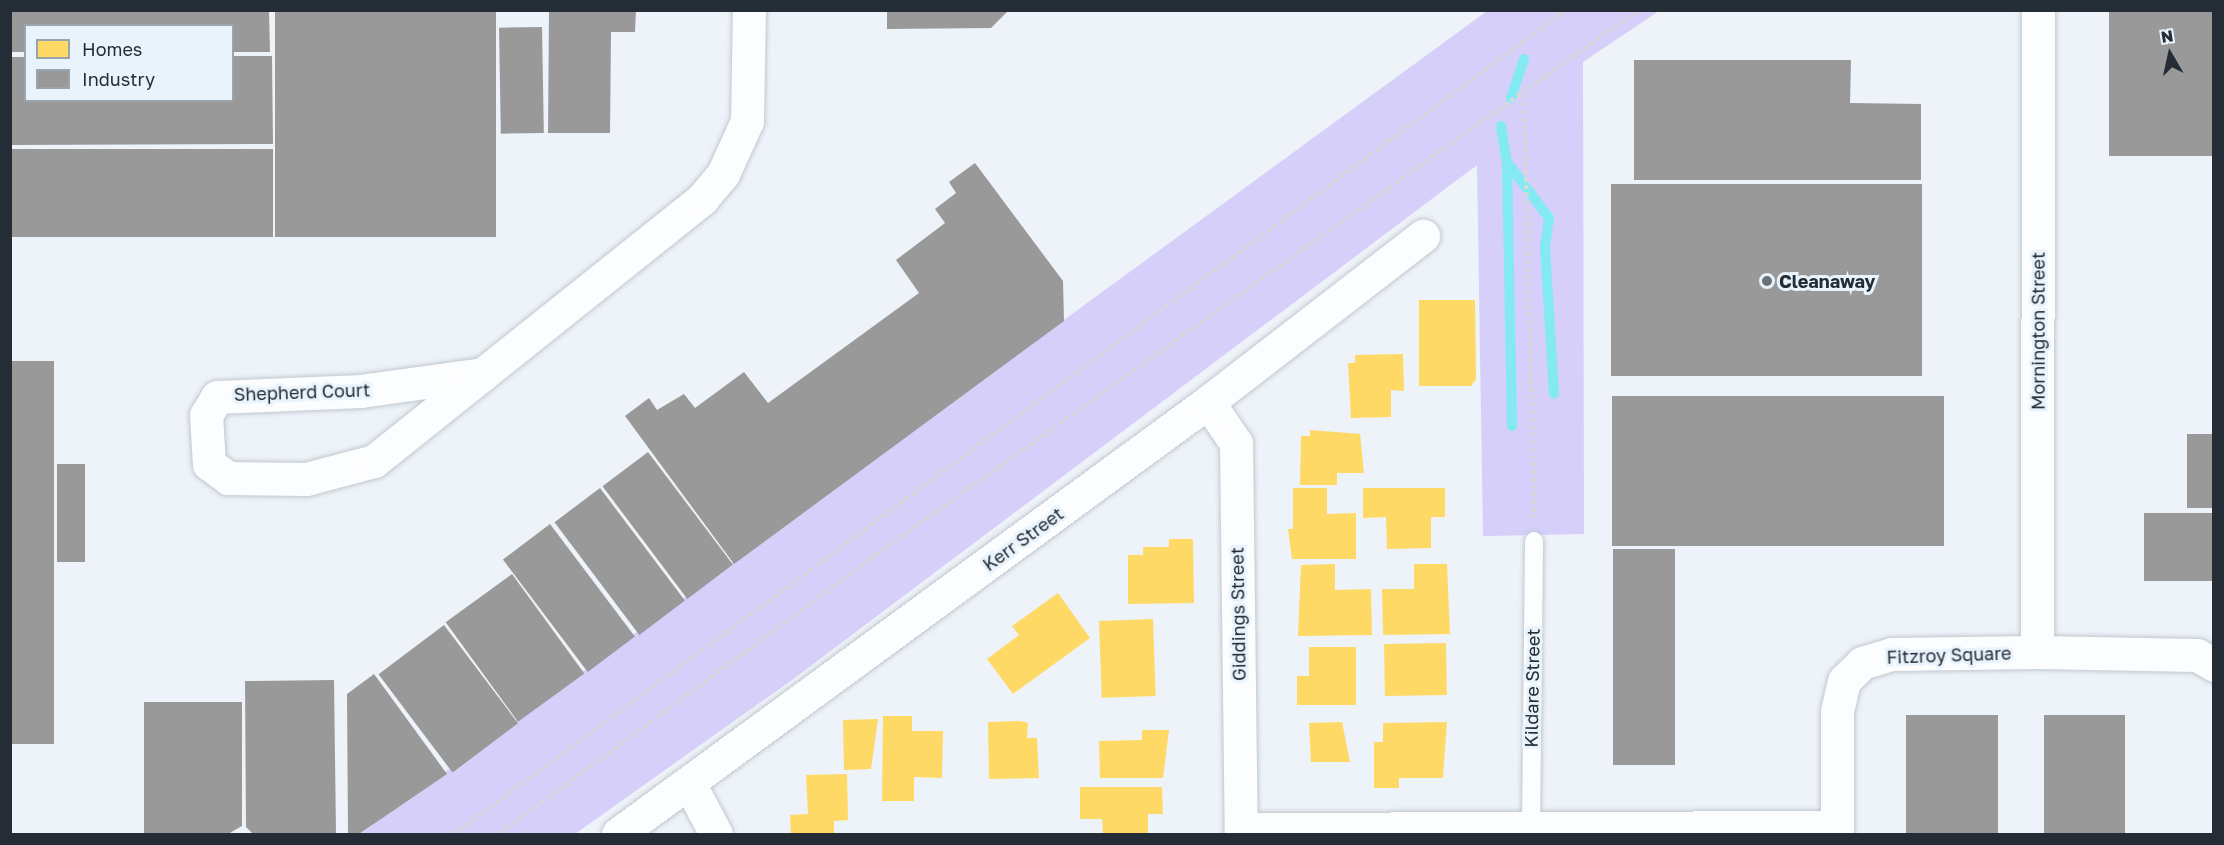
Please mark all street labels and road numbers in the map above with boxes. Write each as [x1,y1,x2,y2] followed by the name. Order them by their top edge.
[2027,252,2049,410] street label: Mornington Street
[233,379,371,405] street label: Shepherd Court
[978,503,1068,575] street label: Kerr Street
[1226,547,1250,681] street label: Giddings Street
[1520,628,1544,748] street label: Kildare Street
[1886,642,2012,668] street label: Fitzroy Square

